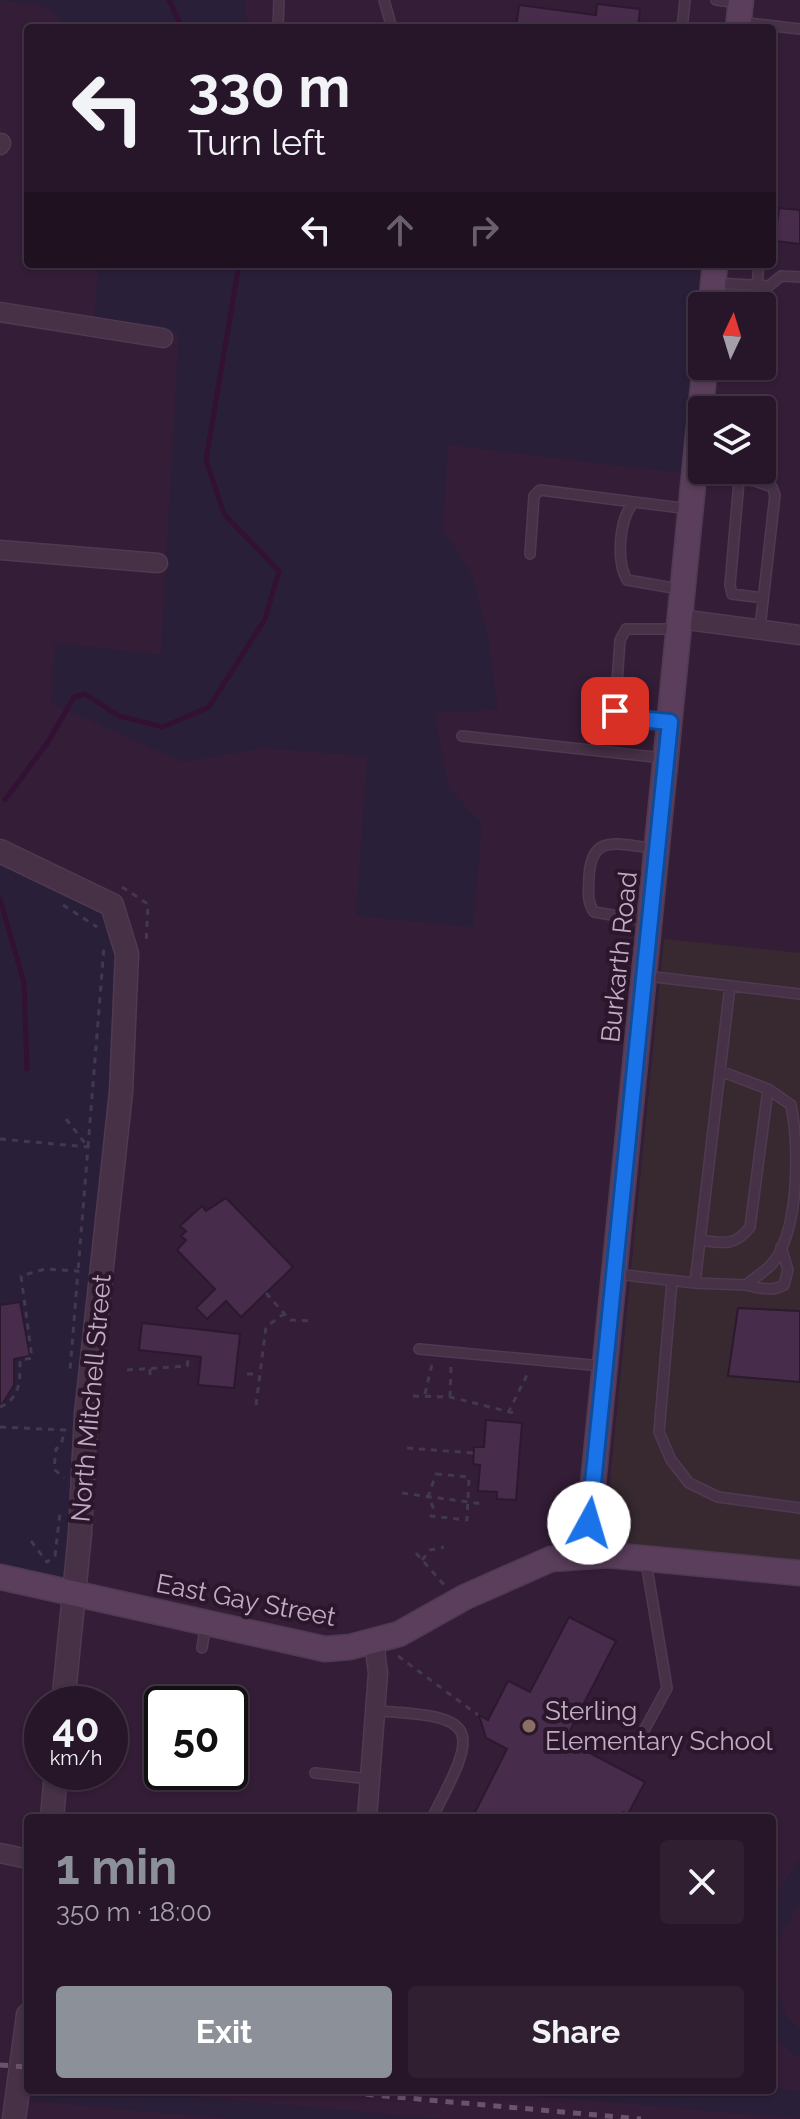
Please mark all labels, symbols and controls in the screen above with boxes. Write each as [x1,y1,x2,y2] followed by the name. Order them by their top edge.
[188,54,350,120] text: 330 m
[56,56,160,160] icon: left
[188,121,326,163] text: Turn left
[294,208,338,252] icon: left
[378,208,422,252] icon: ahead
[462,208,506,252] icon: right
[688,292,776,380] north arrow
[688,292,776,484] map controls
[688,396,776,484] button: layers
[581,677,649,745] pin
[593,689,637,733] icon: arrive
[595,870,643,1044] street label: Burkarth Road
[65,1273,117,1523] street label: North Mitchell Street
[547,1481,631,1565] position arrow
[154,1568,339,1632] street label: East Gay Street
[144,1686,248,1790] speed limit sign: 50
[545,1696,774,1756] place label: Sterling Elementary School
[52,1704,100,1751] text: 40
[520,1717,538,1735] marker: Sterling Elementary School
[50,1746,102,1770] text: km/h
[56,1839,177,1895] text: 1 min
[660,1840,744,1924] button: close
[56,1897,212,1927] text: 350 m · 18:00
[56,1986,392,2078] button: Exit
[408,1986,744,2078] button: Share

